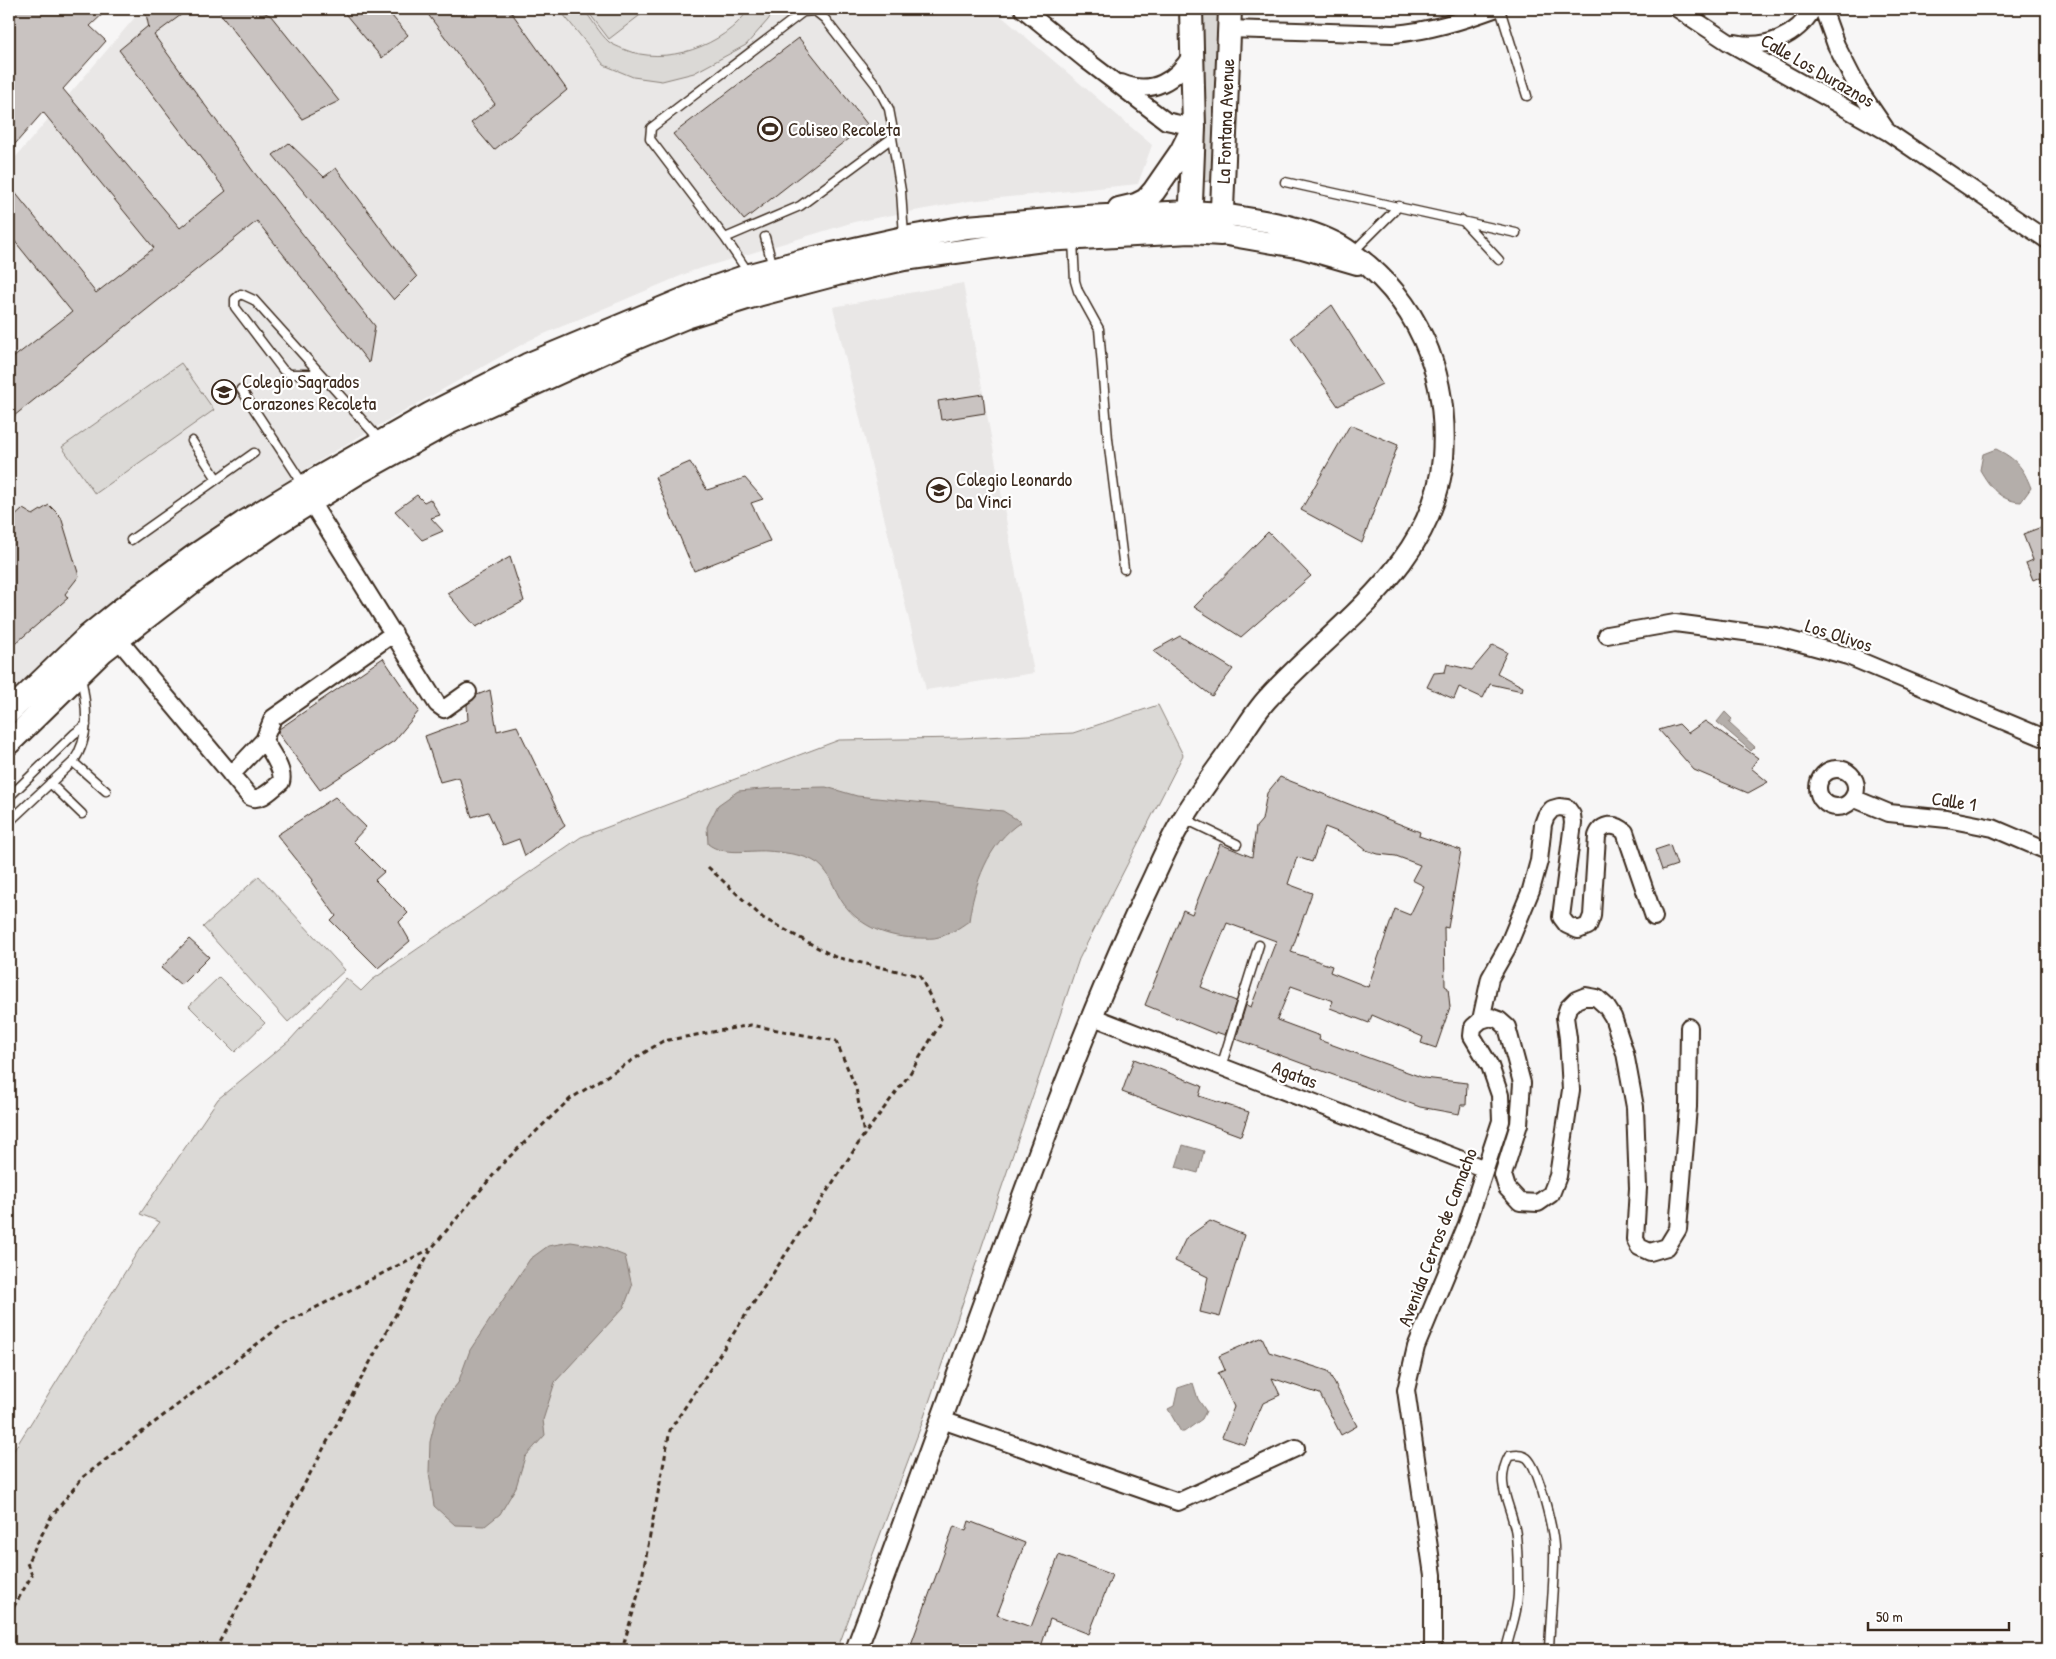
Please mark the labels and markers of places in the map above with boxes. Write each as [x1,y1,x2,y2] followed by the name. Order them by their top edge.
[757,116,783,142] sports icon: Coliseo Recoleta
[788,116,901,142] place label: Coliseo Recoleta
[242,368,377,416] place label: Colegio Sagrados Corazones Recoleta
[211,379,237,405] school or university icon: Colegio Sagrados Corazones Recoleta
[956,466,1072,514] place label: Colegio Leonardo Da Vinci
[926,477,952,503] school or university icon: Colegio Leonardo Da Vinci

